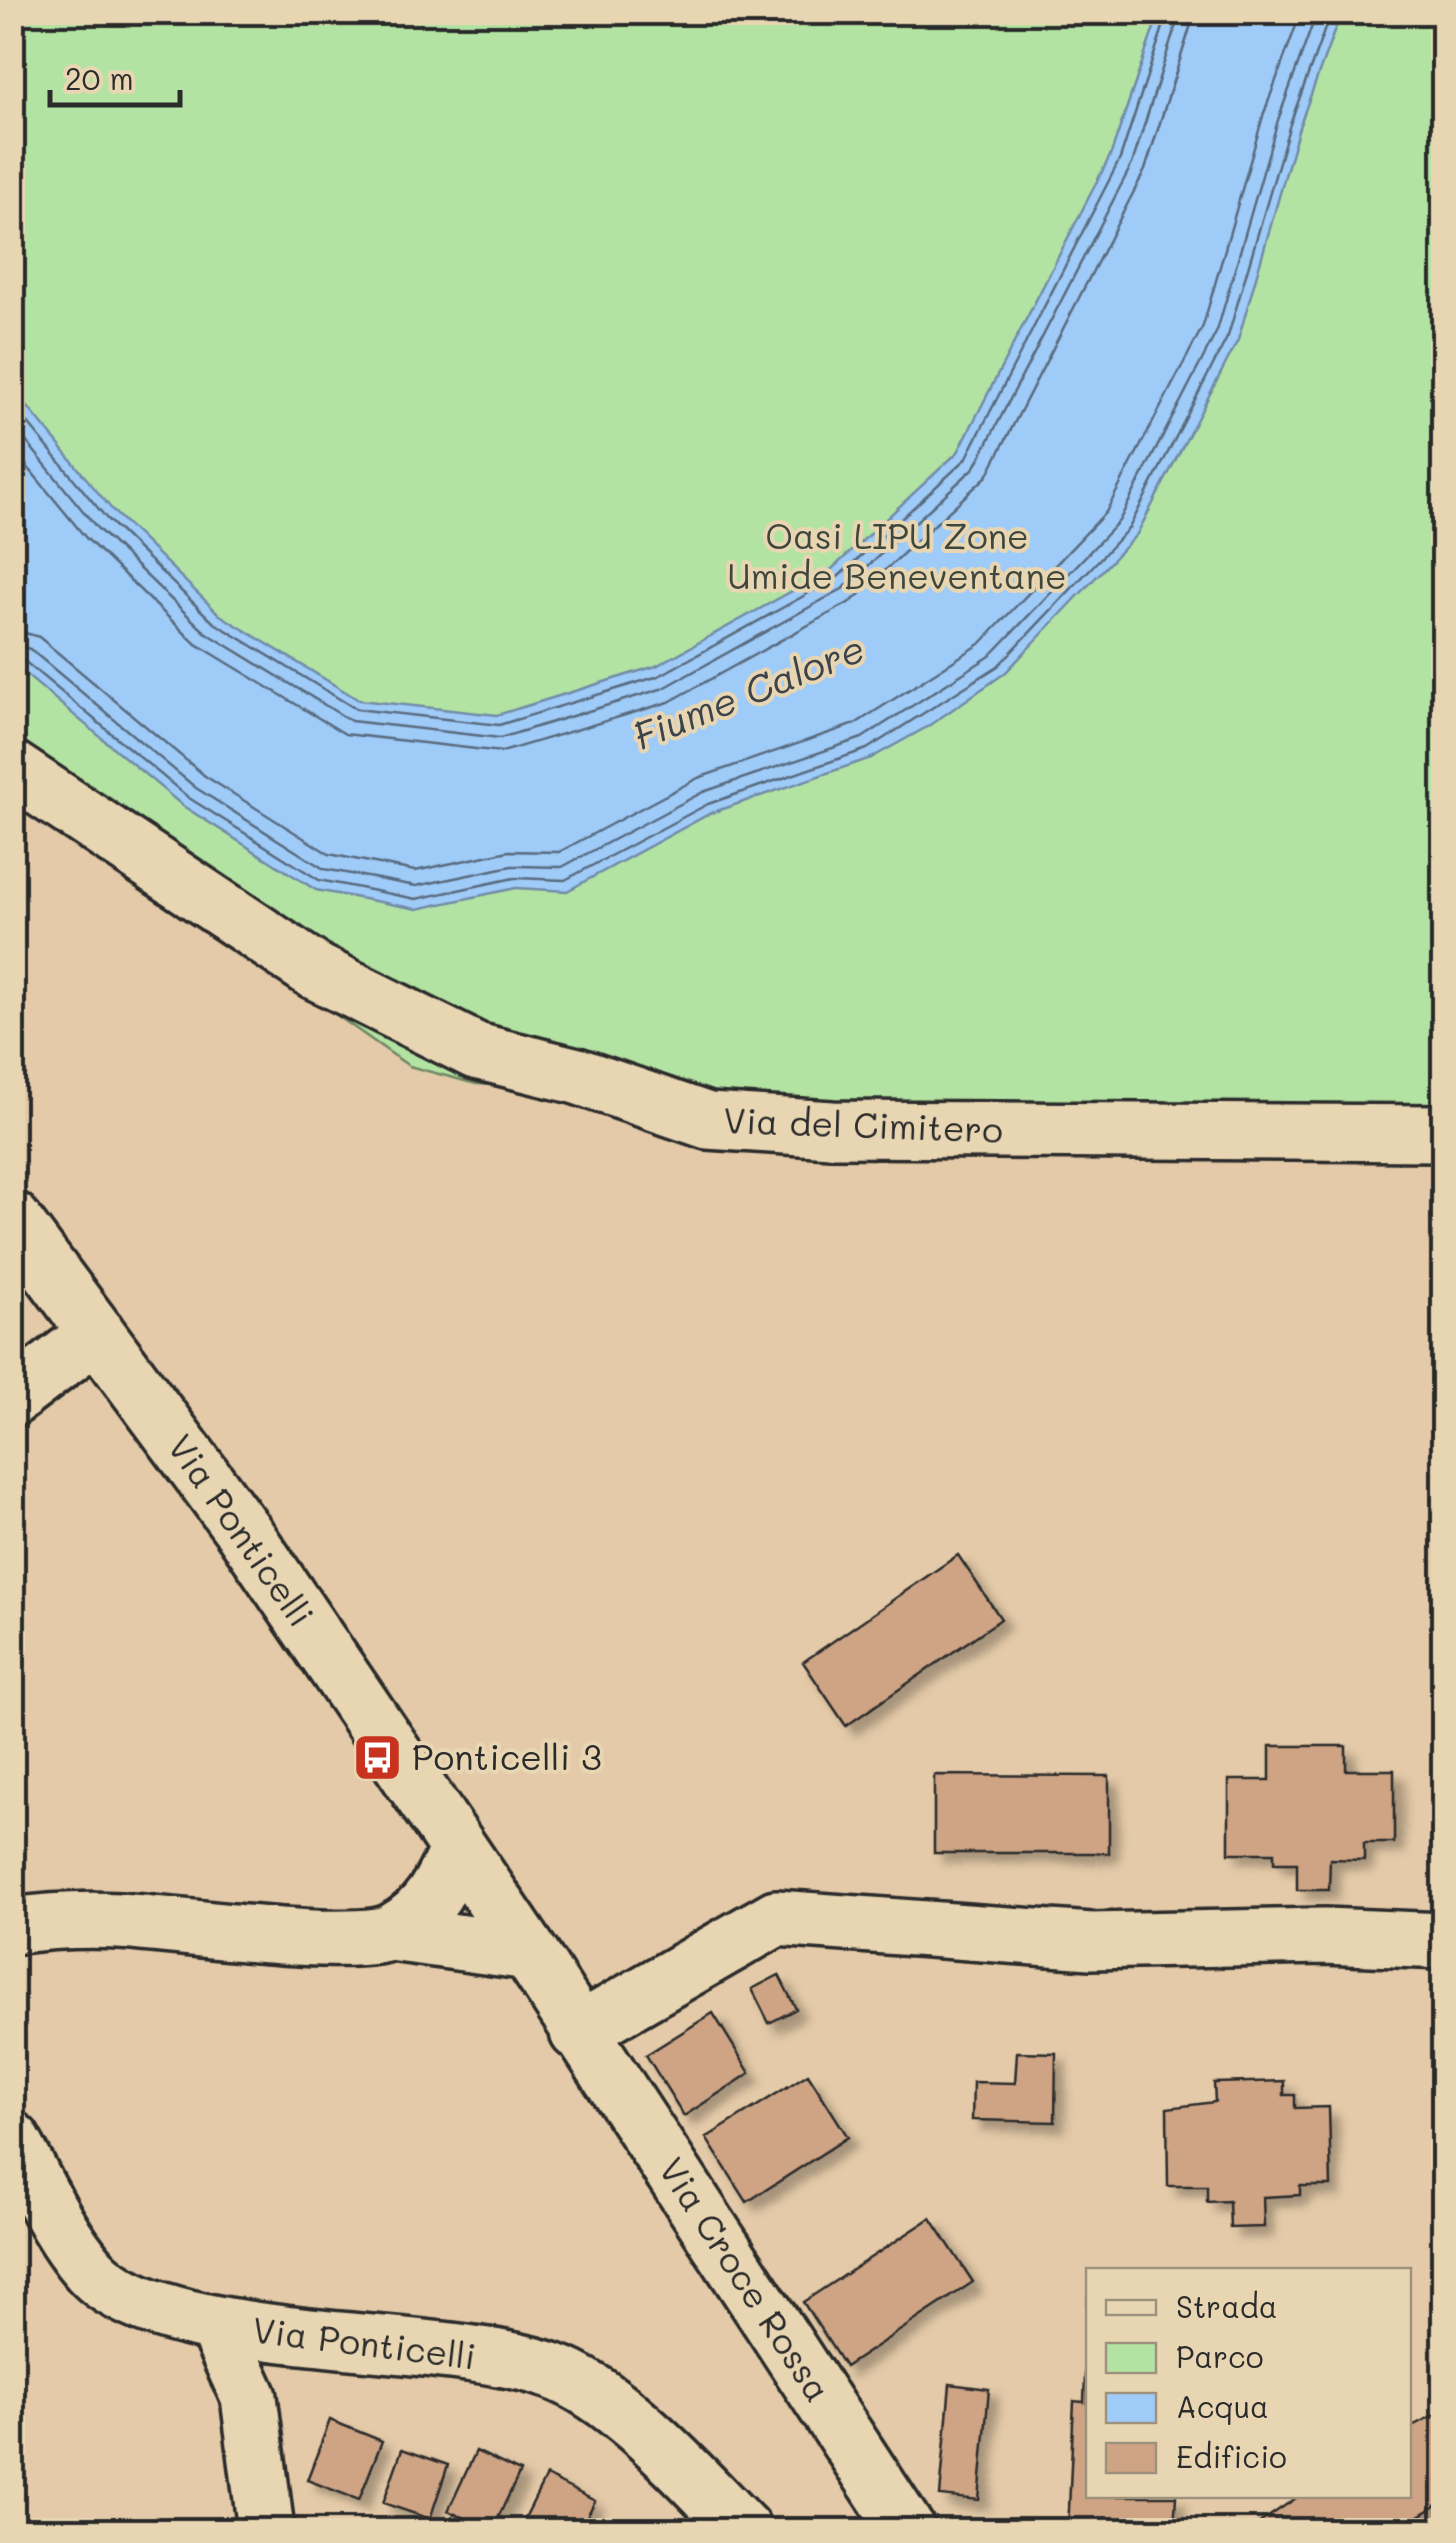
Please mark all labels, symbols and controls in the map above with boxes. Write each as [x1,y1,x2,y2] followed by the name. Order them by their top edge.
[50,45,180,107] scale bar
[65,58,134,98] text: 20 m
[727,512,1067,598] park label: Oasi LIPU Zone Umide Beneventane
[625,622,871,760] water label: Fiume Calore
[722,1096,1004,1152] street label: Via del Cimitero
[158,1425,325,1635] street label: Via Ponticelli
[351,1732,403,1784] bus stop icon: Ponticelli 3
[412,1733,602,1779] place label: Ponticelli 3
[650,2148,842,2410] street label: Via Croce Rossa
[1086,2268,1411,2498] legend
[1176,2286,1278,2326] text: Strada
[250,2306,478,2379] street label: Via Ponticelli
[1176,2336,1264,2376] text: Parco
[1176,2386,1269,2426] text: Acqua
[1176,2436,1287,2476] text: Edificio

